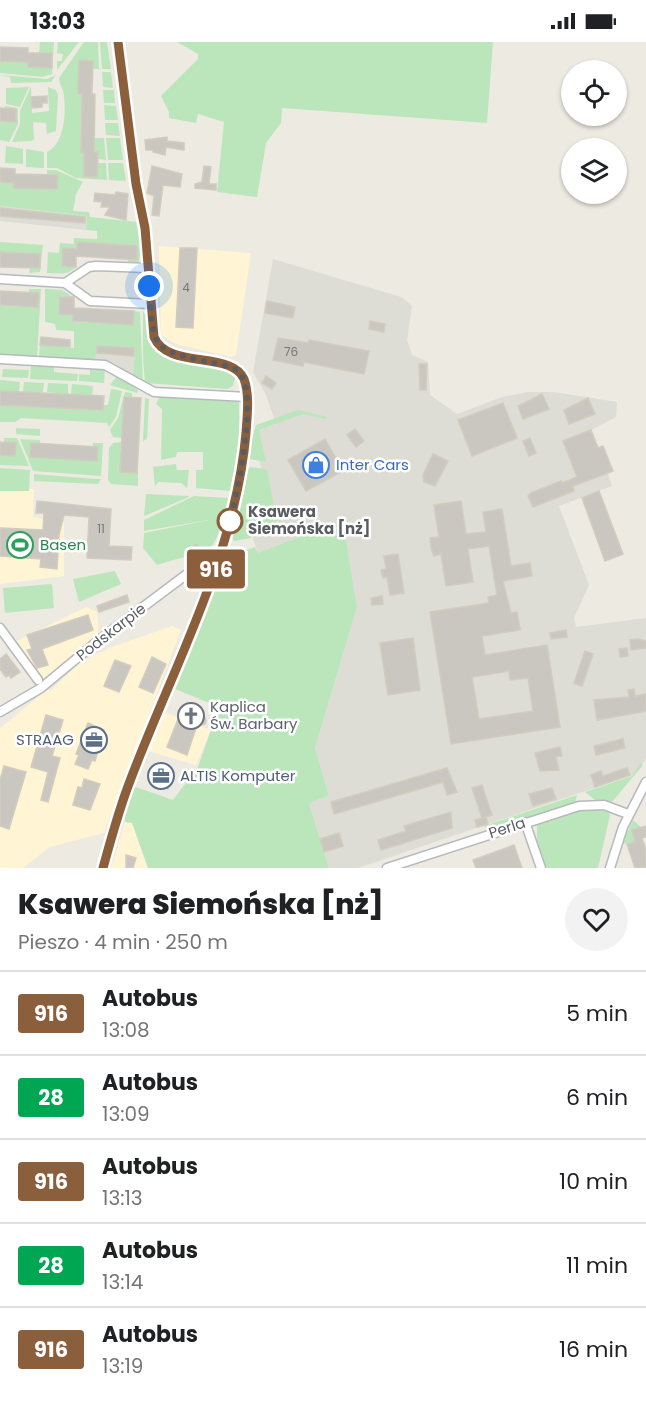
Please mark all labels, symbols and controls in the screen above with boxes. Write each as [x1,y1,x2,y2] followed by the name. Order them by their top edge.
[30,6,85,37] text: 13:03
[561,60,627,204] map controls
[561,60,627,126] button: locate
[561,138,627,204] button: layers
[134,271,164,301] your location
[182,279,190,296] house number: 4
[284,343,298,360] house number: 76
[301,450,331,480] shop icon: Inter Cars
[336,454,409,475] place label: Inter Cars
[248,501,370,539] place label: Ksawera Siemońska [nż]
[217,508,243,534] marker: Ksawera Siemońska [nż]
[97,520,105,537] house number: 11
[5,530,35,560] sports icon: Basen
[40,534,86,555] place label: Basen
[182,550,250,588] line badge: 916
[199,555,233,584] text: 916
[72,598,150,665] street label: Podskarpie
[210,696,298,734] place label: Kaplica Św. Barbary
[176,701,206,731] church icon: Kaplica Św. Barbary
[79,725,109,755] office icon: STRAAG
[16,729,74,750] place label: STRAAG
[146,761,176,791] office icon: ALTIS Komputer
[180,765,296,786] place label: ALTIS Komputer
[486,812,528,843] street label: Perla
[18,885,383,924] text: Ksawera Siemońska [nż]
[565,888,628,951] button: heart
[18,928,228,956] text: Pieszo · 4 min · 250 m
[102,983,198,1014] text: Autobus
[566,998,628,1029] text: 5 min
[34,999,68,1028] text: 916
[102,1016,150,1044] text: 13:08
[102,1067,198,1098] text: Autobus
[566,1082,628,1113] text: 6 min
[38,1083,64,1112] text: 28
[102,1100,150,1128] text: 13:09
[102,1151,198,1182] text: Autobus
[559,1166,628,1197] text: 10 min
[34,1167,68,1196] text: 916
[102,1184,143,1212] text: 13:13
[102,1235,198,1266] text: Autobus
[566,1250,628,1281] text: 11 min
[38,1251,64,1280] text: 28
[102,1268,143,1296] text: 13:14
[102,1319,198,1350] text: Autobus
[559,1334,628,1365] text: 16 min
[34,1335,68,1364] text: 916
[102,1352,143,1380] text: 13:19

